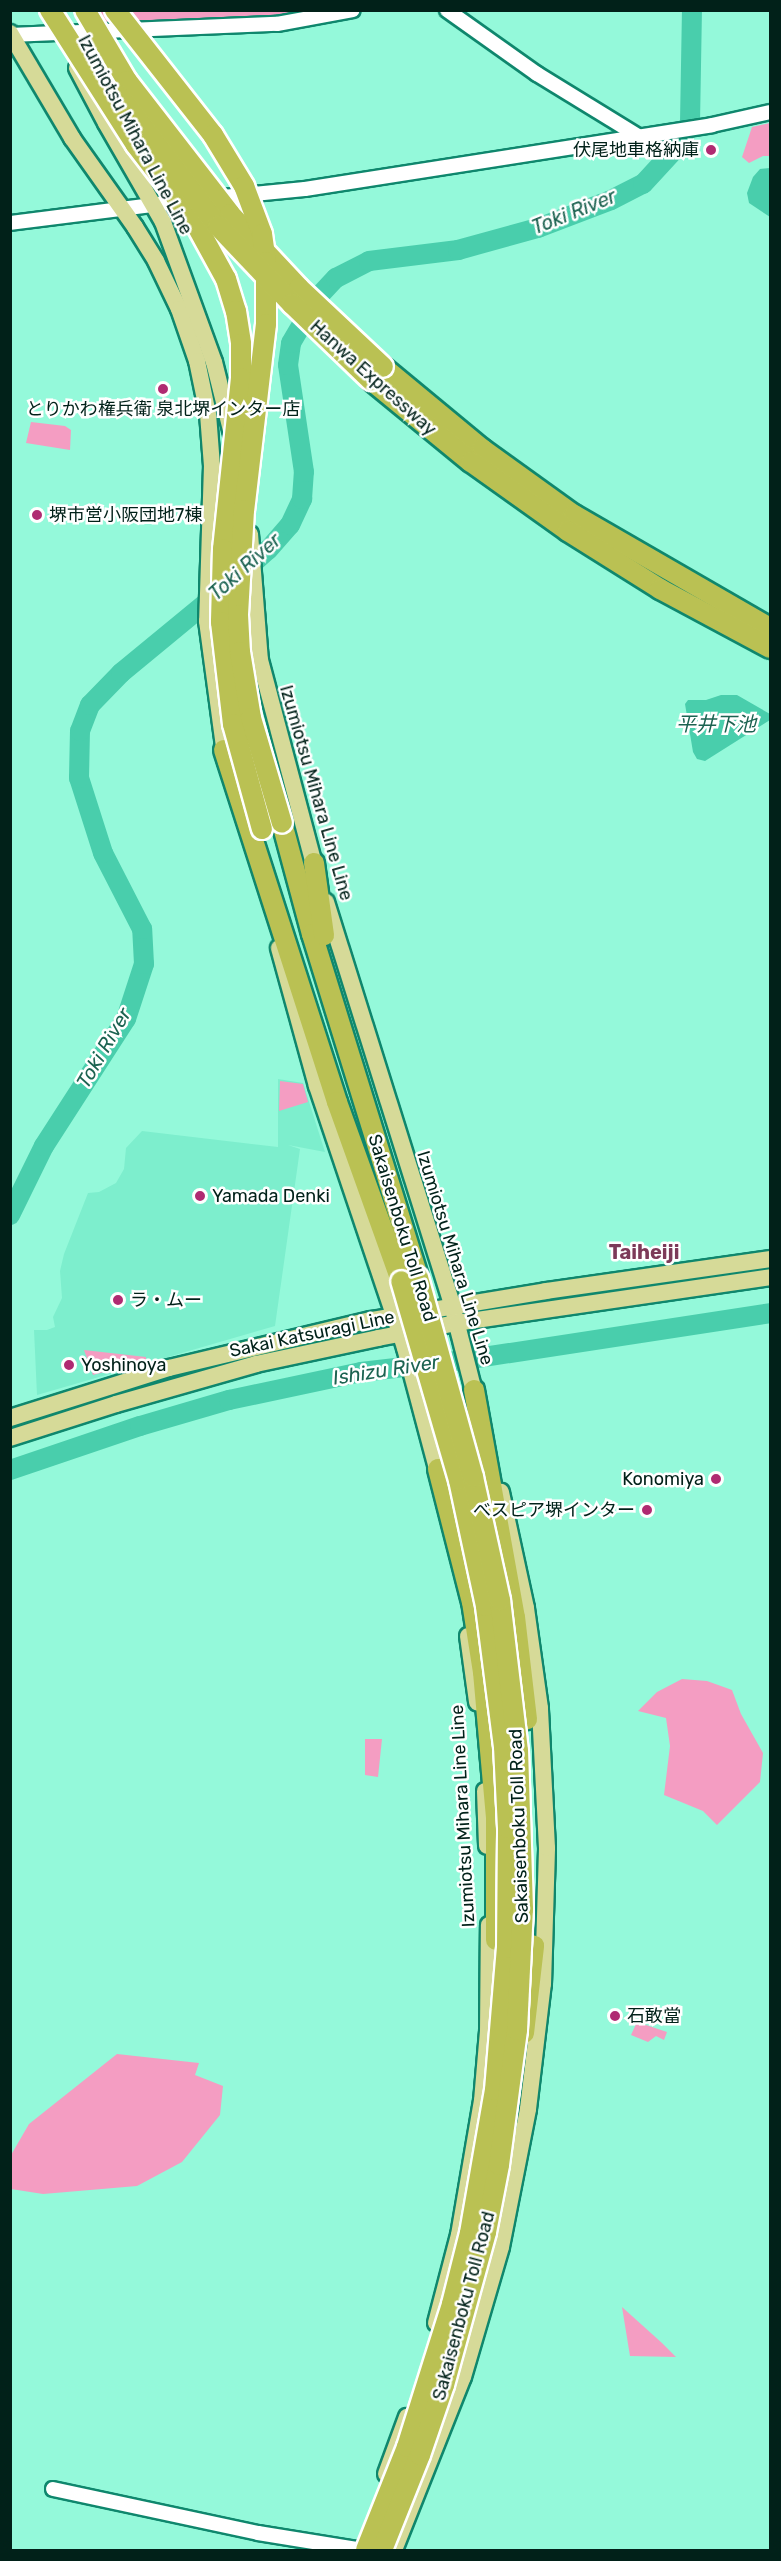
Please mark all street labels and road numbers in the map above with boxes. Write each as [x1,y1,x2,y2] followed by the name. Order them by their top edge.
[73,32,197,238] street label: Izumiotsu Mihara Line Line
[306,316,440,440] street label: Hanwa Expressway
[275,683,357,903] street label: Izumiotsu Mihara Line Line
[363,1132,441,1324] street label: Sakaisenboku Toll Road
[412,1148,498,1368] street label: Izumiotsu Mihara Line Line
[228,1306,396,1362] street label: Sakai Katsuragi Line
[446,1704,480,1928] street label: Izumiotsu Mihara Line Line
[505,1728,533,1924] street label: Sakaisenboku Toll Road
[428,2209,500,2403] street label: Sakaisenboku Toll Road

